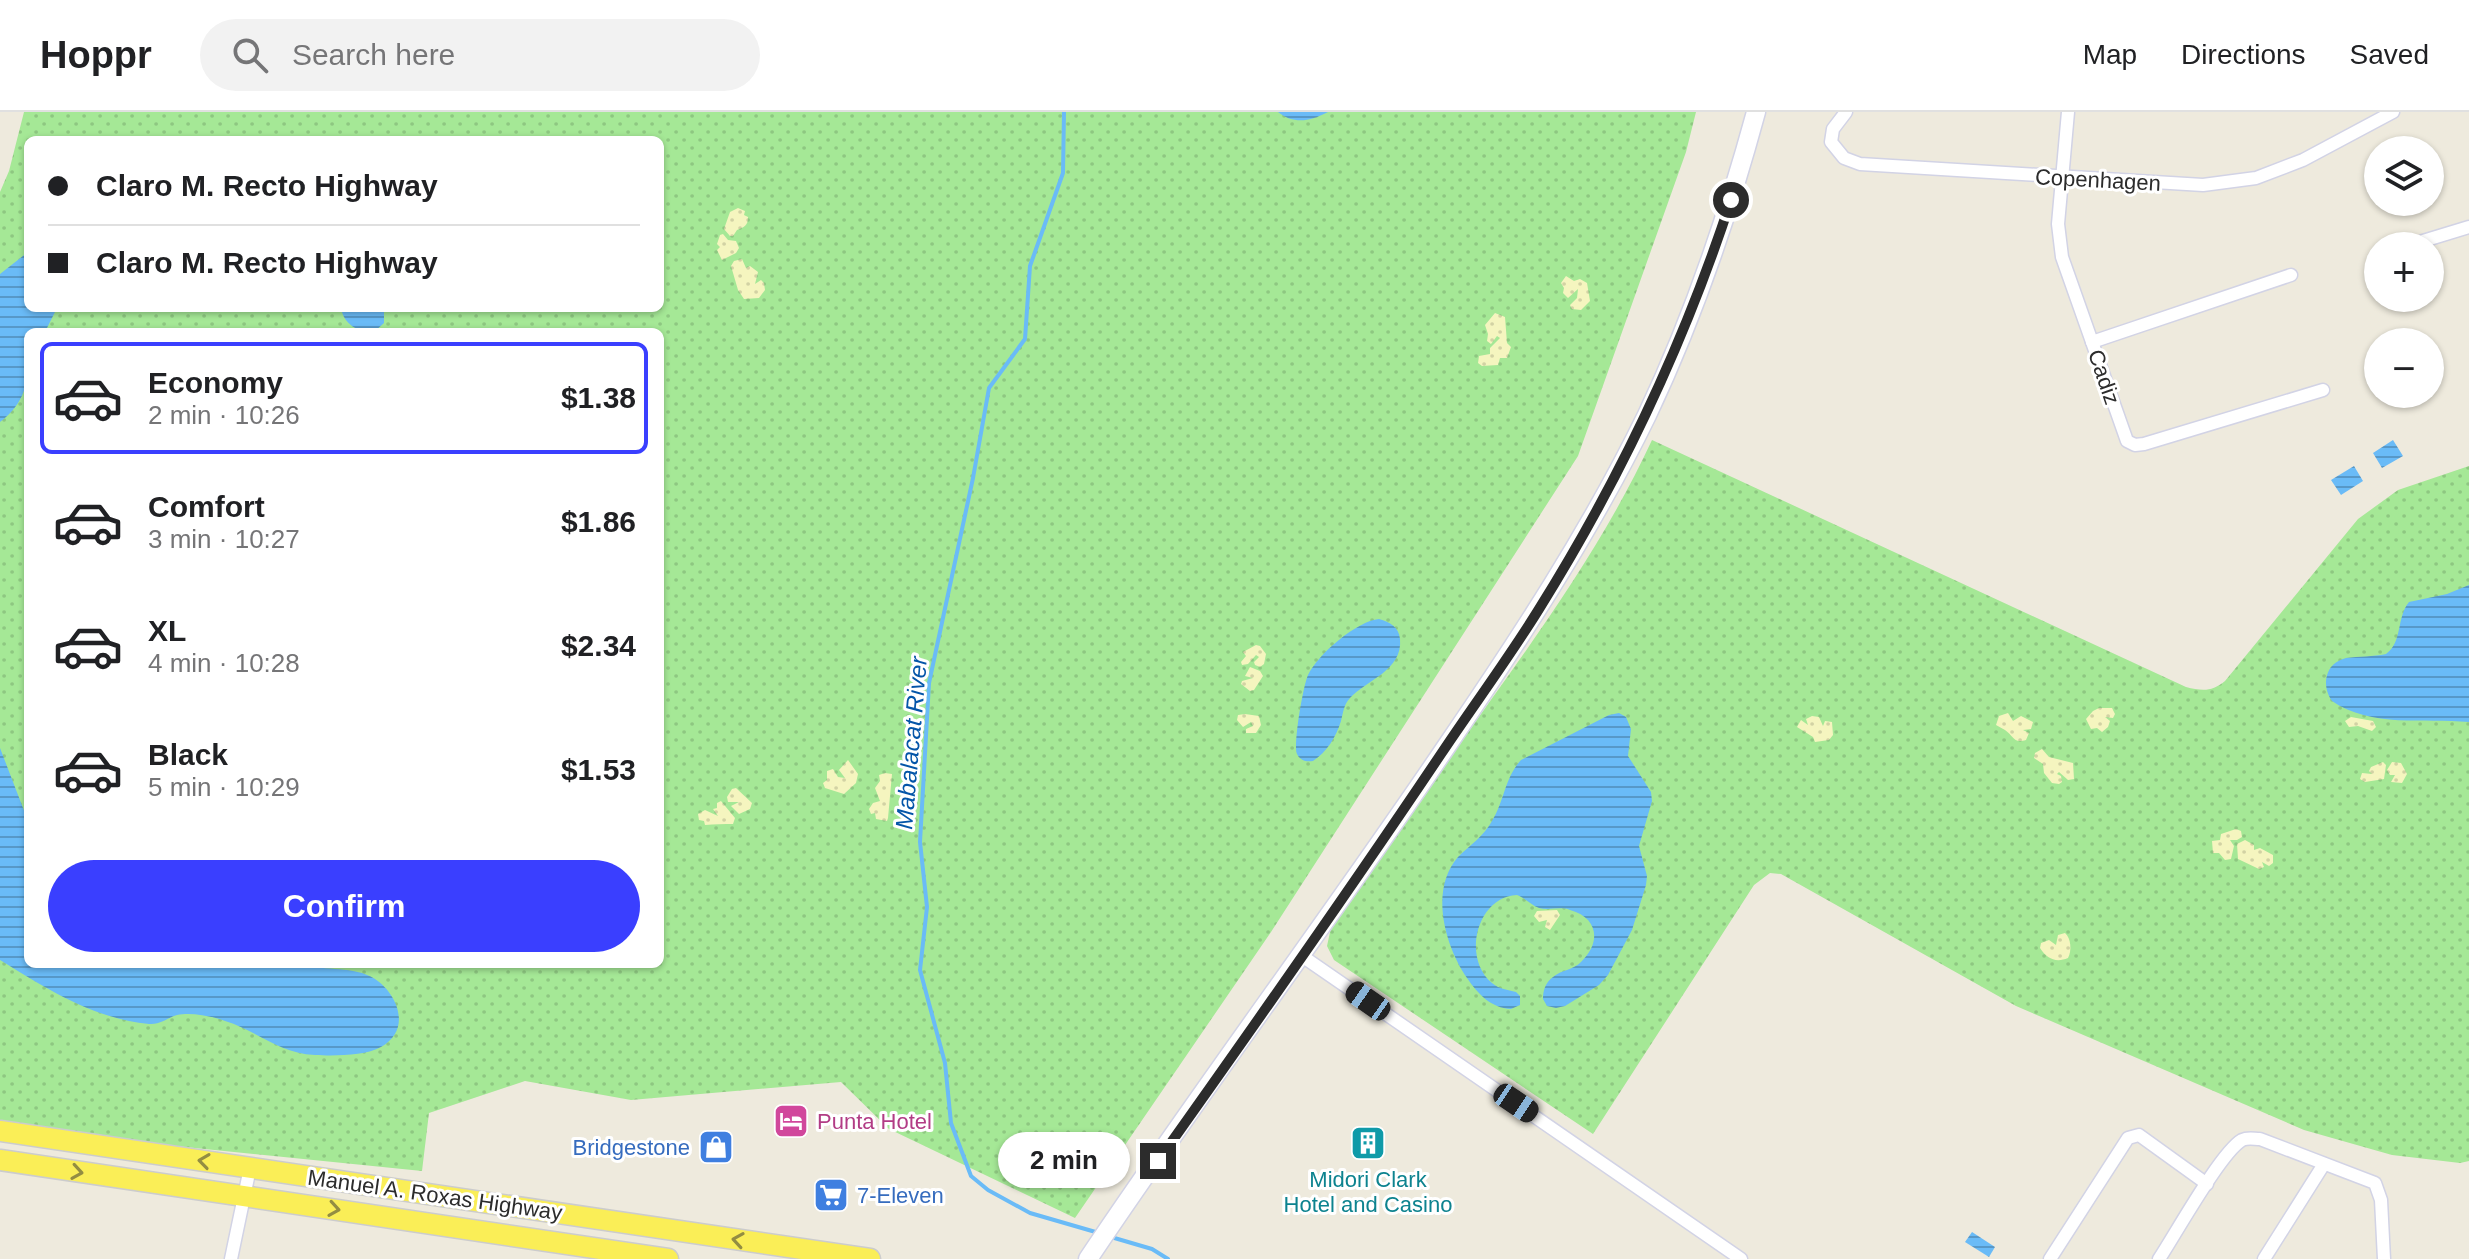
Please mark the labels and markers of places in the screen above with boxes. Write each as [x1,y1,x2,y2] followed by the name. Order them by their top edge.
[772,1102,810,1140] hotel icon: Punta Hotel
[817,1109,932,1134] place label: Punta Hotel
[1349,1124,1387,1162] building icon: Midori Clark Hotel and Casino
[697,1128,735,1166] shop icon: Bridgestone
[573,1135,690,1160] place label: Bridgestone
[1284,1167,1452,1217] place label: Midori Clark Hotel and Casino
[812,1176,850,1214] supermarket icon: 7-Eleven
[857,1183,944,1208] place label: 7-Eleven

